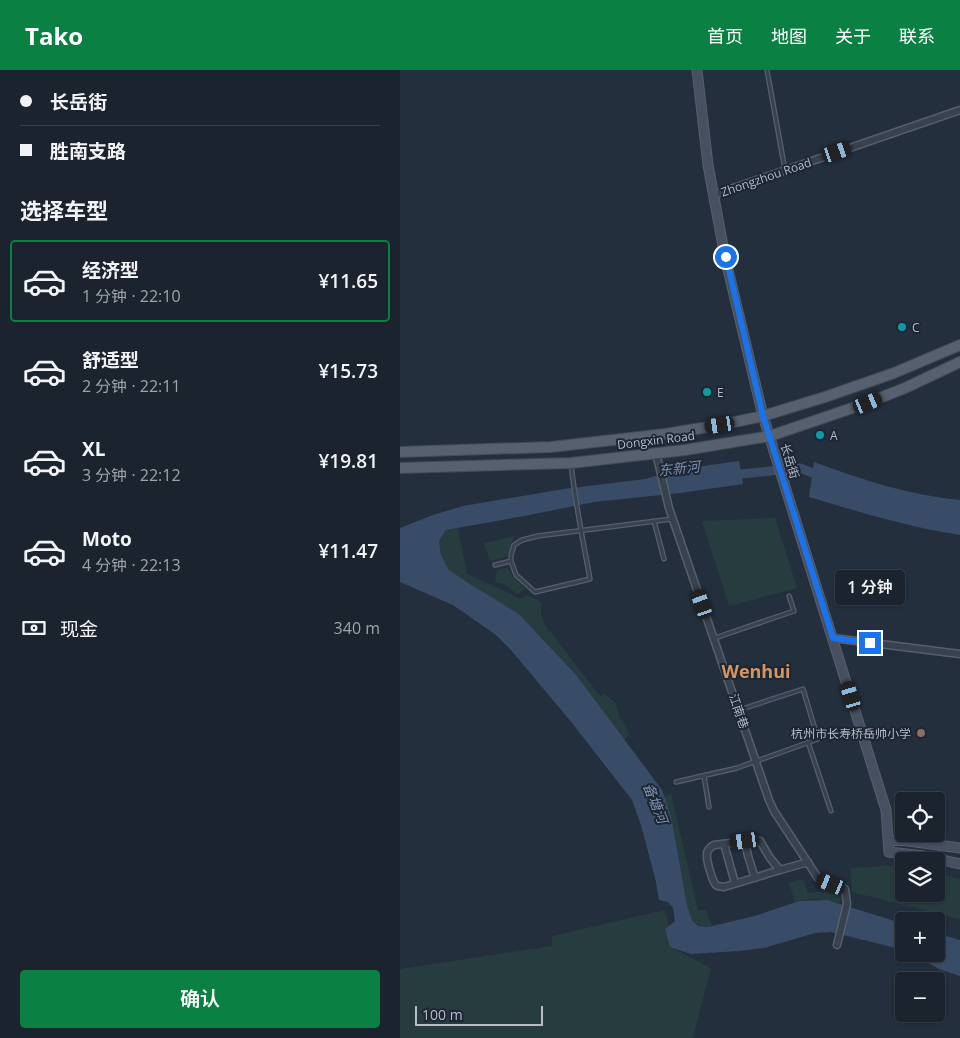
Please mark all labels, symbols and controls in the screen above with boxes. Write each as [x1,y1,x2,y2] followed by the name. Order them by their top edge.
[25,19,83,52] text: Tako
[707,24,743,48] text: 首页
[771,24,807,48] text: 地图
[835,24,871,48] text: 关于
[899,24,935,48] text: 联系
[50,89,107,115] text: 长岳街
[50,138,126,164] text: 胜南支路
[820,140,853,164] car
[718,154,814,200] street label: Zhongzhou Road
[20,195,108,225] text: 选择车型
[715,246,737,268] route start
[82,257,139,283] text: 经济型
[22,259,67,304] icon: car
[318,268,378,294] text: ¥11.65
[82,285,181,307] text: 1 分钟 · 22:10
[912,319,920,336] place label: C
[896,321,908,333] marker: C
[82,347,139,373] text: 舒适型
[22,349,67,394] icon: car
[318,358,378,384] text: ¥15.73
[82,375,181,397] text: 2 分钟 · 22:11
[717,384,724,401] place label: E
[701,386,713,398] marker: E
[851,390,884,416] car
[704,415,735,435] car
[616,427,696,453] street label: Dongxin Road
[830,427,838,444] place label: A
[814,429,826,441] marker: A
[82,436,105,462] text: XL
[22,439,67,484] icon: car
[777,441,803,481] street label: 长岳街
[318,448,378,474] text: ¥19.81
[657,456,704,480] water label: 东新河
[82,464,181,486] text: 3 分钟 · 22:12
[82,526,132,552] text: Moto
[22,529,67,574] icon: car
[318,538,378,564] text: ¥11.47
[82,554,181,576] text: 4 分钟 · 22:13
[835,570,905,606] callout: 1 分钟
[847,576,893,598] text: 1 分钟
[690,587,713,621] car
[20,614,48,642] icon: cash
[60,616,98,642] text: 现金
[334,617,380,639] text: 340 m
[859,632,881,654] route end
[721,659,791,683] district label: Wenhui
[839,679,862,713] car
[725,691,753,731] street label: 江南巷
[791,725,911,742] place label: 杭州市长寿桥岳帅小学
[915,727,927,739] marker: 杭州市长寿桥岳帅小学
[639,780,674,829] water label: 备塘河
[895,792,945,1022] map controls
[895,792,945,842] button: locate
[729,831,760,851] car
[895,852,945,902] button: layers
[814,871,847,897] car
[895,912,945,962] button: +
[20,970,380,1028] button: 确认
[895,972,945,1022] button: −
[415,1003,542,1026] scale bar
[422,1005,463,1024] text: 100 m

